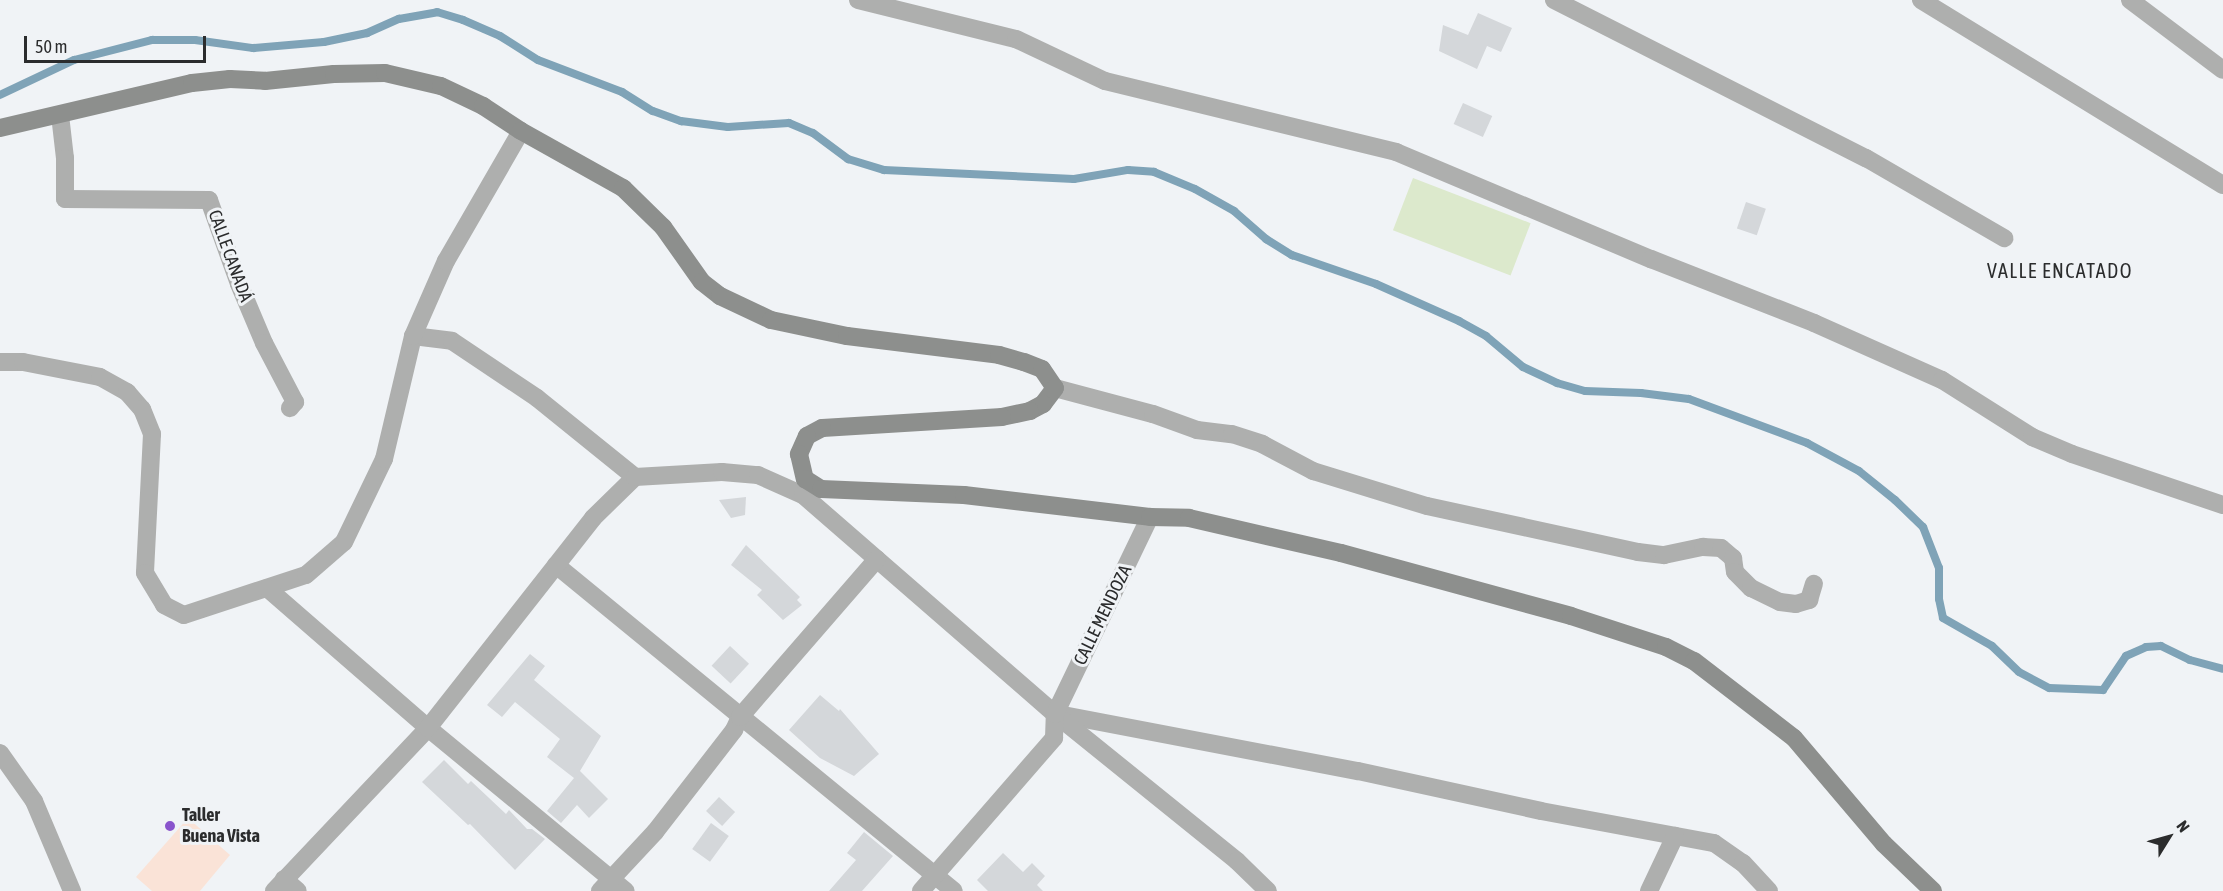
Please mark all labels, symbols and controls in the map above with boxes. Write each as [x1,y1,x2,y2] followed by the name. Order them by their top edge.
[27,24,208,62] scale bar
[35,36,67,57] text: 50 m
[203,207,257,305] street label: CALLE CANADÁ
[1987,258,2133,282] district label: VALLE ENCATADO
[1070,562,1136,668] street label: CALLE MENDOZA
[182,805,260,848] place label: Taller Buena Vista
[2139,807,2199,867] north arrow
[2173,817,2193,835] text: N
[163,819,177,833] marker: Taller Buena Vista

